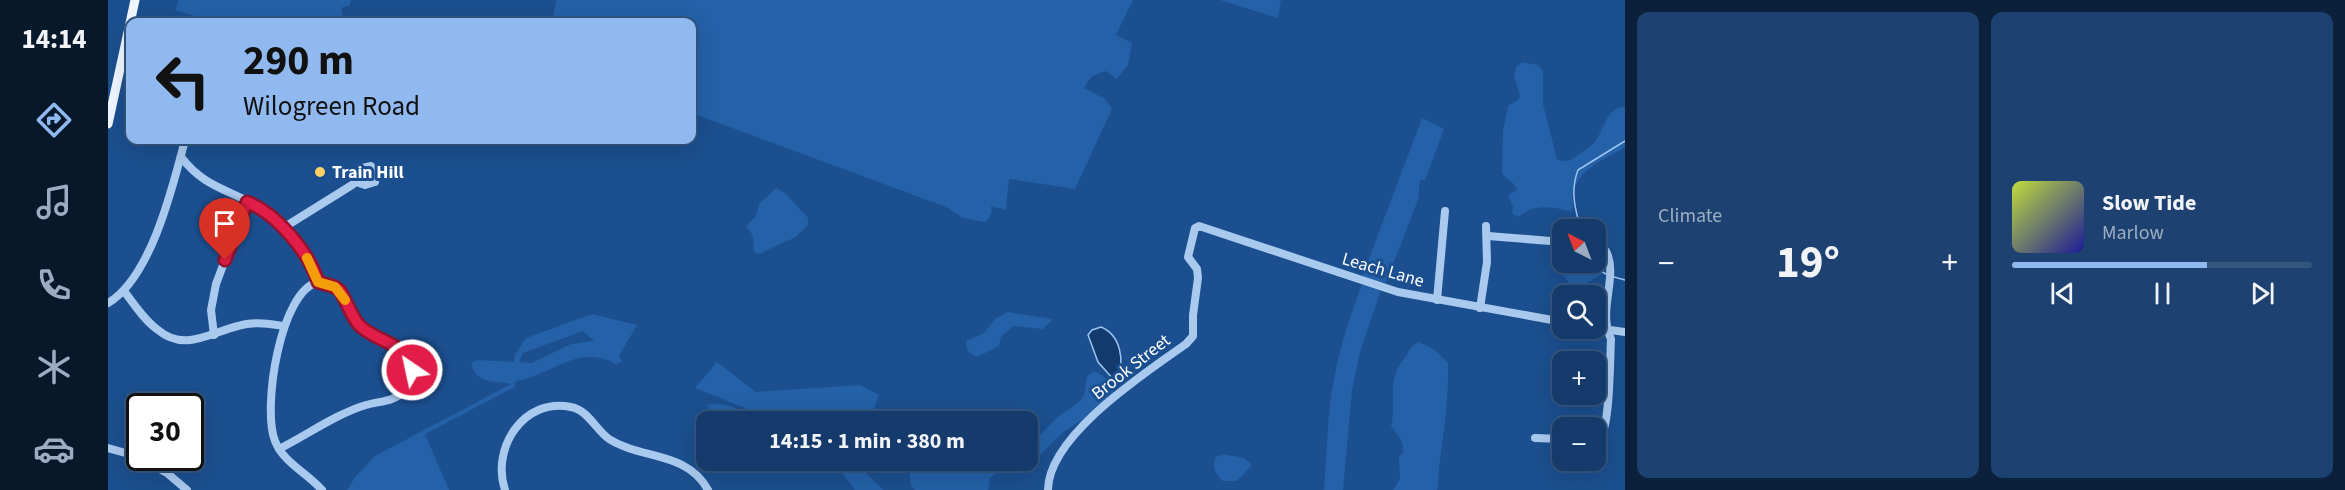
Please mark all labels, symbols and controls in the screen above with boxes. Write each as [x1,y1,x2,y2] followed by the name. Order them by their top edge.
[21,20,87,59] text: 14:14
[243,31,354,91] text: 290 m
[144,42,222,120] icon: left
[243,87,420,126] text: Wilogreen Road
[33,99,75,141] icon: directions
[332,160,404,185] place label: Train Hill
[313,165,327,179] marker: Train Hill
[33,181,75,223] icon: music
[2102,187,2196,219] text: Slow Tide
[199,198,250,260] pin
[1658,202,1722,230] text: Climate
[208,207,241,240] icon: arrive
[1552,219,1606,273] north arrow
[1552,219,1606,471] map controls
[2102,219,2164,247] text: Marlow
[1776,231,1840,295] text: 19°
[1658,240,1674,287] text: −
[1942,240,1958,287] text: +
[1339,246,1427,294] street label: Leach Lane
[33,264,75,306] icon: phone
[2046,277,2079,310] icon: previous
[2146,277,2179,310] icon: pause
[2246,277,2279,310] icon: next
[1552,285,1606,339] button: search
[1086,328,1176,406] street label: Brook Street
[380,338,444,402] position arrow
[33,346,75,388] icon: climate
[1552,351,1606,405] button: +
[126,393,204,471] speed limit sign: 30
[1552,417,1606,471] button: −
[769,425,965,457] text: 14:15 · 1 min · 380 m
[33,428,75,470] icon: car

